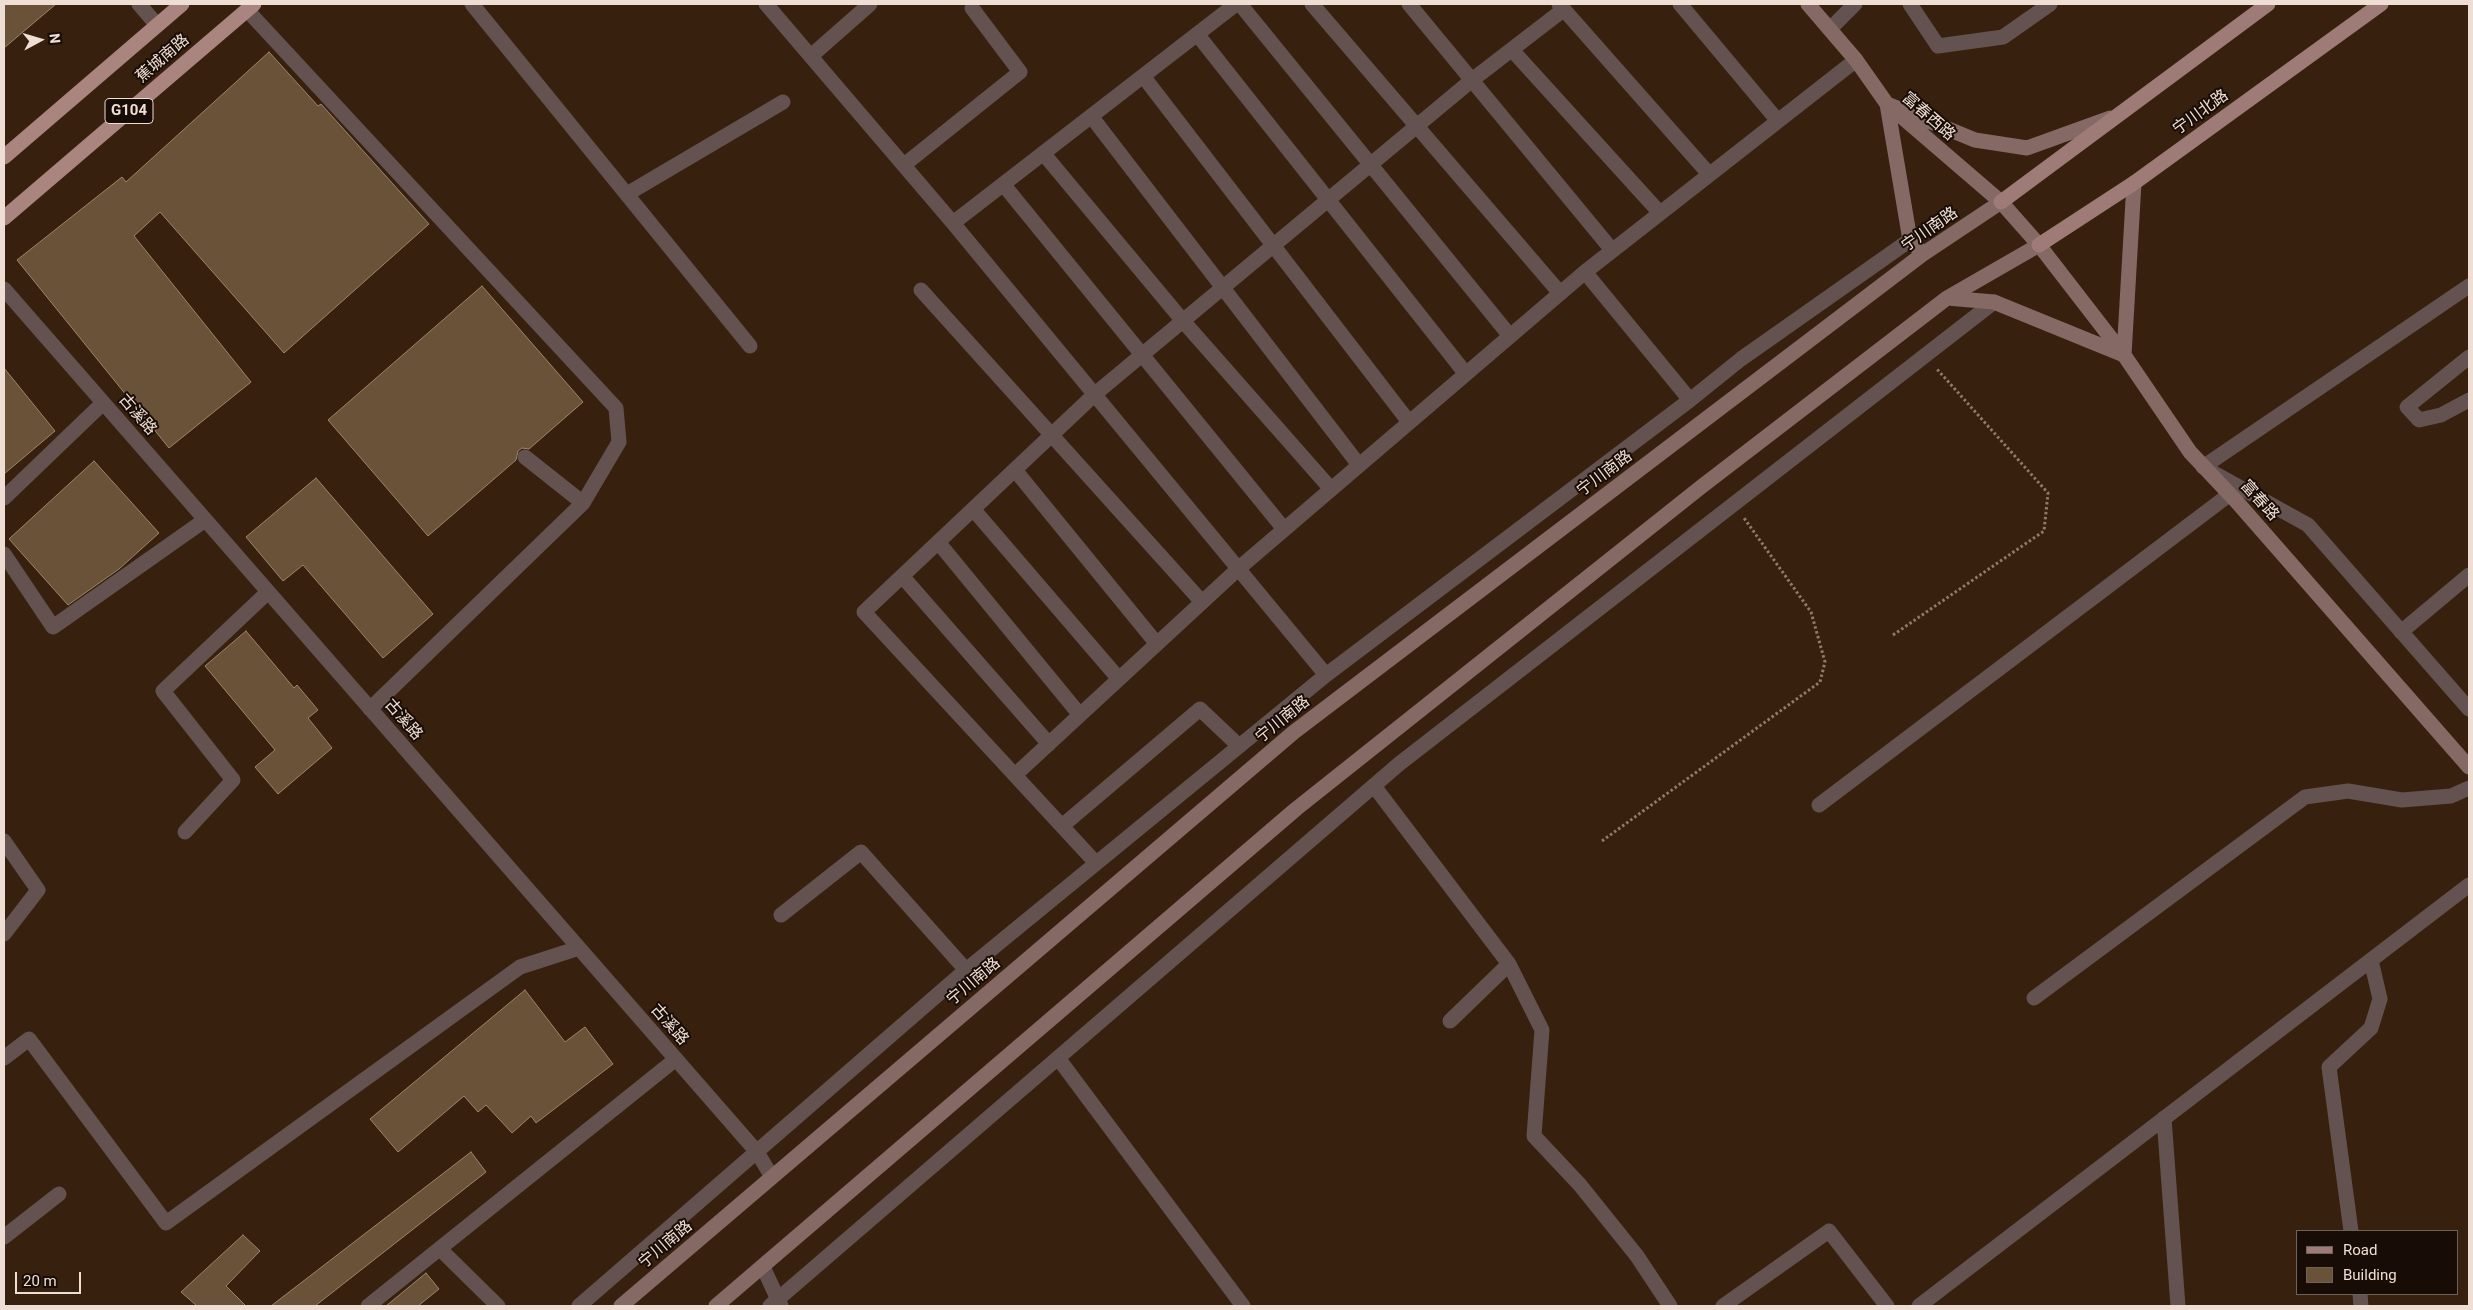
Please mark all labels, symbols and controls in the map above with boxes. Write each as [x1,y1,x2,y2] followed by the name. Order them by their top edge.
[15,15,65,65] north arrow
[133,31,193,87] street label: 蕉城南路
[46,33,63,44] text: N
[2169,86,2233,140] street label: 宁川北路
[1898,89,1958,145] street label: 富春西路
[105,98,153,124] road number: G104
[1898,204,1962,256] street label: 宁川南路
[114,391,160,439] street label: 古溪路
[1574,447,1636,501] street label: 宁川南路
[2236,477,2282,525] street label: 富春路
[1252,692,1314,748] street label: 宁川南路
[380,696,426,744] street label: 古溪路
[943,954,1005,1010] street label: 宁川南路
[646,1001,692,1049] street label: 古溪路
[635,1217,697,1273] street label: 宁川南路
[2296,1230,2458,1295] legend
[2343,1241,2377,1259] text: Road
[18,1262,84,1294] scale bar
[2343,1266,2397,1284] text: Building
[23,1272,57,1290] text: 20 m

